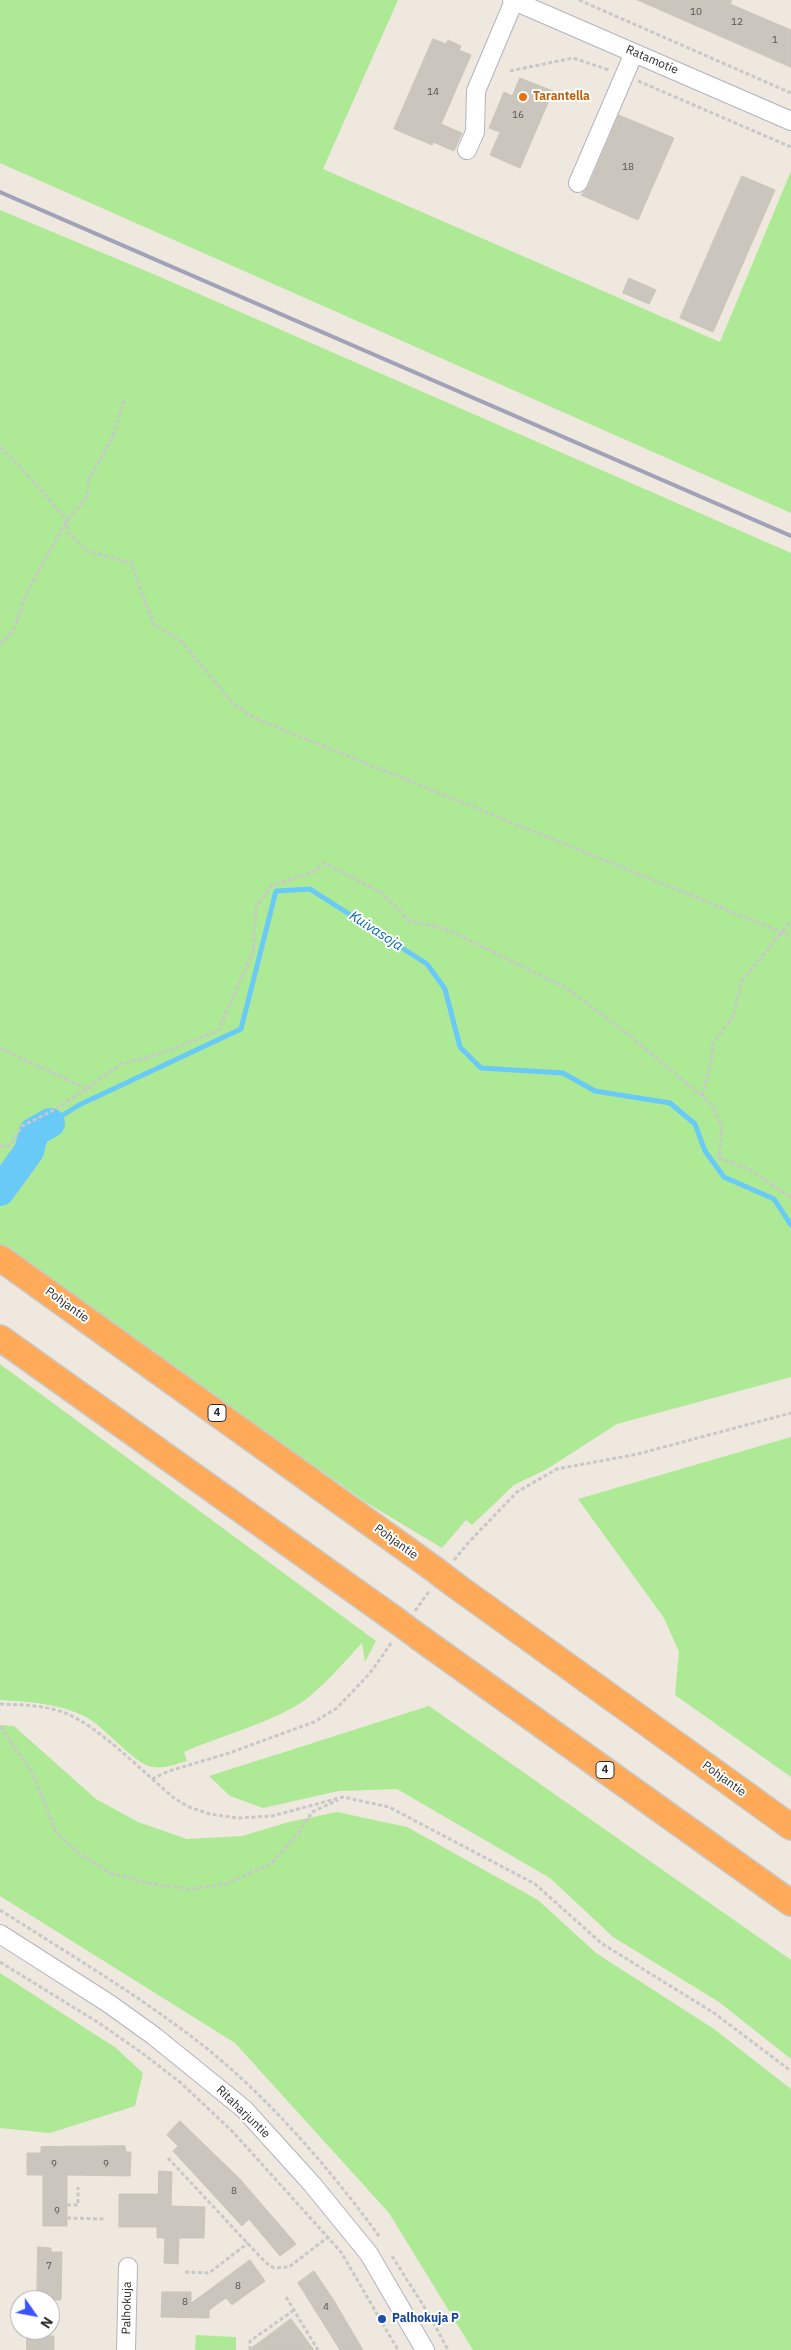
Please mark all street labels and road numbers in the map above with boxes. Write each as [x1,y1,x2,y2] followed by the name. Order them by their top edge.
[624,43,680,77] street label: Ratamotie
[42,1284,92,1326] street label: Pohjantie
[208,1405,226,1422] road number: 4
[371,1521,421,1563] street label: Pohjantie
[699,1758,749,1800] street label: Pohjantie
[596,1762,614,1778] road number: 4
[213,2083,273,2141] street label: Ritaharjuntie
[119,2281,135,2335] street label: Palhokuja

